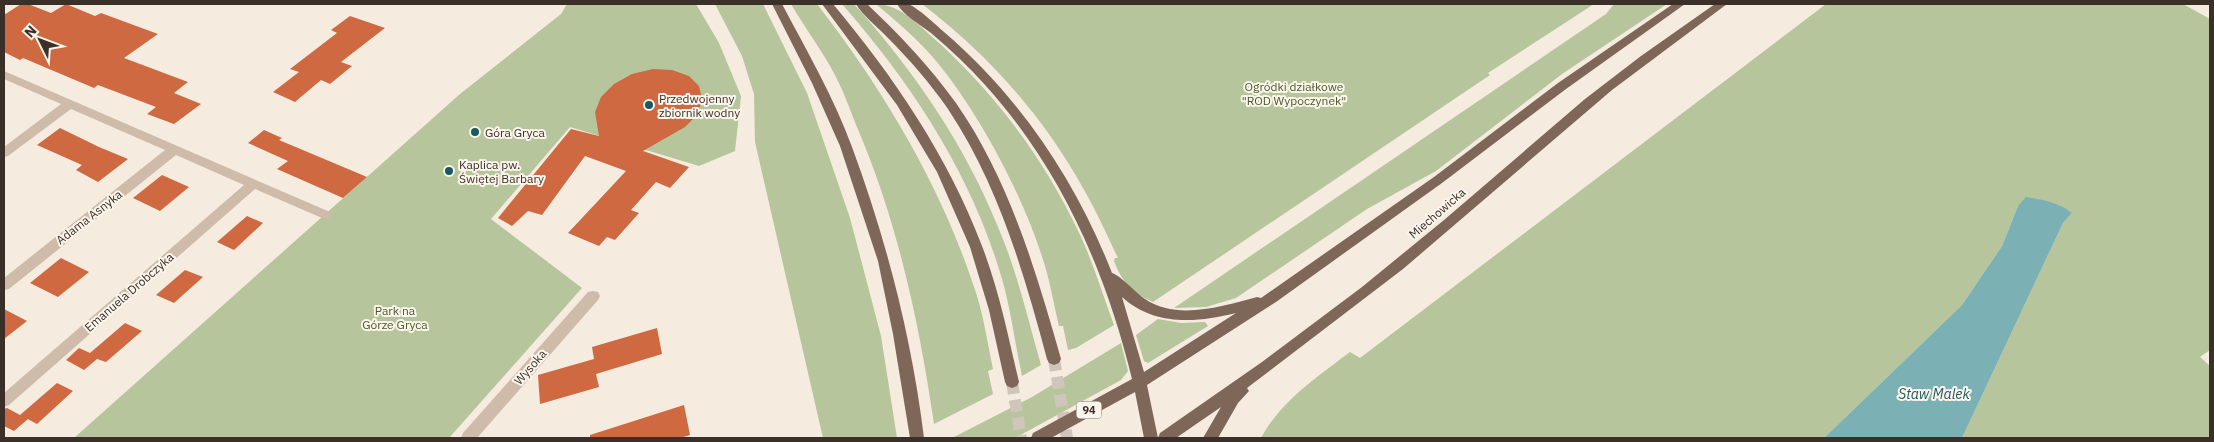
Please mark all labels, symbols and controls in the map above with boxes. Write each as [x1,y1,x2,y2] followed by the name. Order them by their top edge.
[15,15,65,65] north arrow
[20,22,40,41] text: N
[1242,79,1346,108] park label: Ogródki działkowe "ROD Wypoczynek"
[659,91,740,120] place label: Przedwojenny zbiornik wodny
[643,99,655,111] marker: Przedwojenny zbiornik wodny
[485,125,545,140] place label: Góra Gryca
[469,126,481,138] marker: Góra Gryca
[459,157,544,186] place label: Kaplica pw. Świętej Barbary
[443,165,455,177] marker: Kaplica pw. Świętej Barbary
[1406,184,1469,242] street label: Miechowicka
[53,186,125,247] street label: Adama Asnyka
[81,249,177,335] street label: Emanuela Drobczyka
[362,303,428,332] park label: Park na Górze Gryca
[511,346,550,388] street label: Wysoka
[1898,385,1970,403] water label: Staw Malek
[1076,402,1102,418] road number: 94

